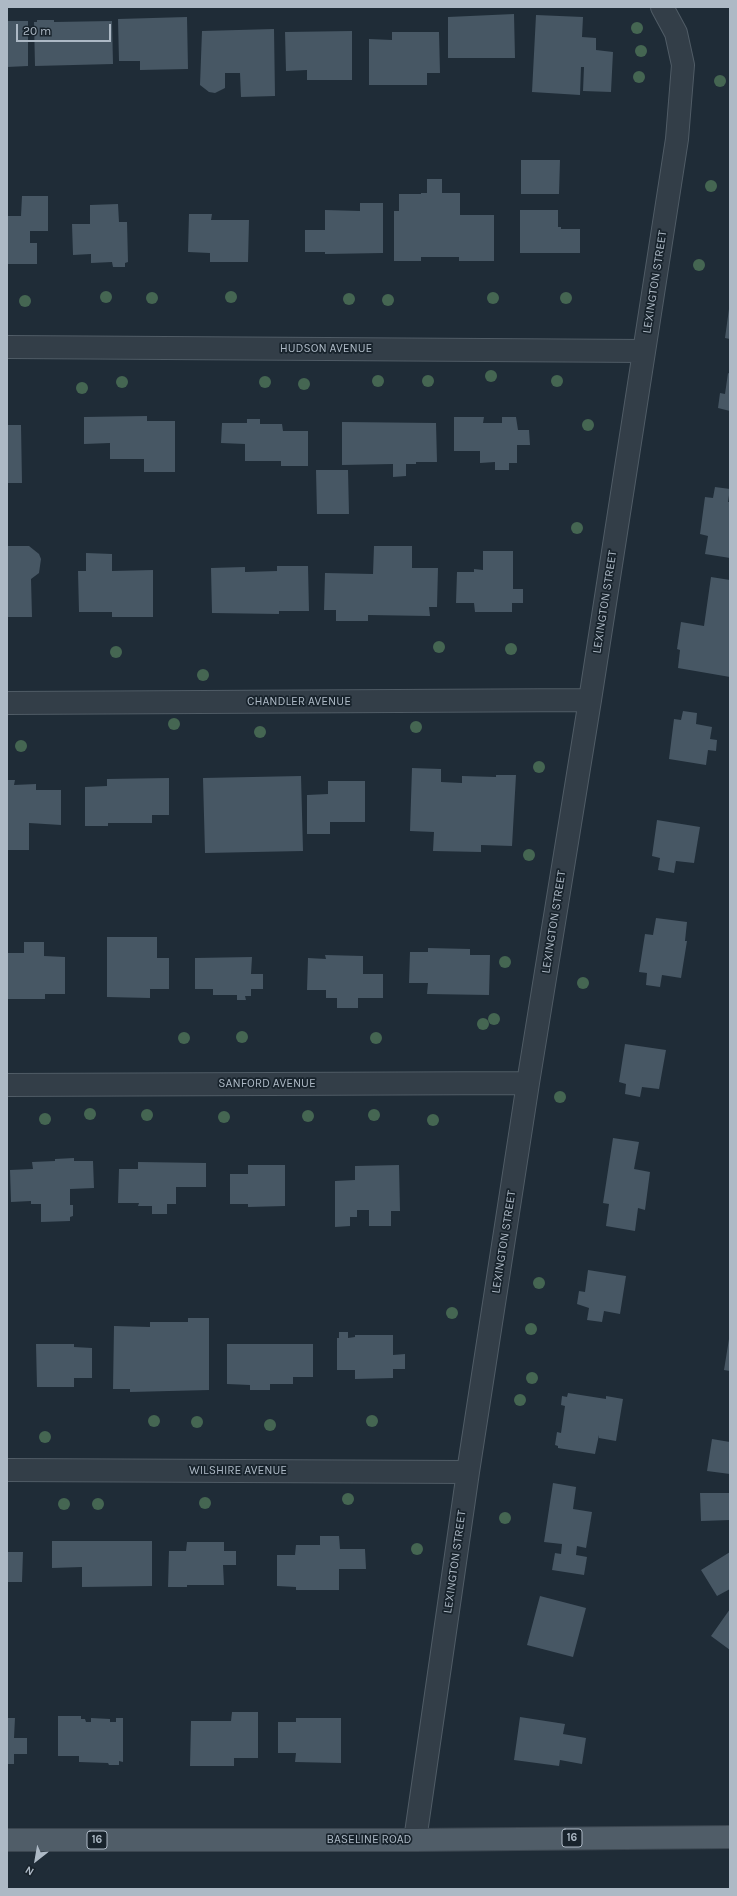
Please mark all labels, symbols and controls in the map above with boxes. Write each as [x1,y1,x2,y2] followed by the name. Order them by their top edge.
[18,16,113,42] scale bar
[23,24,51,38] text: 20 m
[640,229,670,335] street label: LEXINGTON STREET
[280,342,372,356] street label: HUDSON AVENUE
[590,549,620,655] street label: LEXINGTON STREET
[247,695,351,709] street label: CHANDLER AVENUE
[539,869,569,975] street label: LEXINGTON STREET
[218,1077,316,1091] street label: SANFORD AVENUE
[489,1189,519,1295] street label: LEXINGTON STREET
[189,1464,287,1478] street label: WILSHIRE AVENUE
[441,1509,469,1615] street label: LEXINGTON STREET
[562,1829,582,1847] road number: 16
[87,1831,107,1849] road number: 16
[326,1833,412,1847] street label: BASELINE ROAD
[16,1840,56,1880] north arrow
[23,1863,36,1878] text: N

